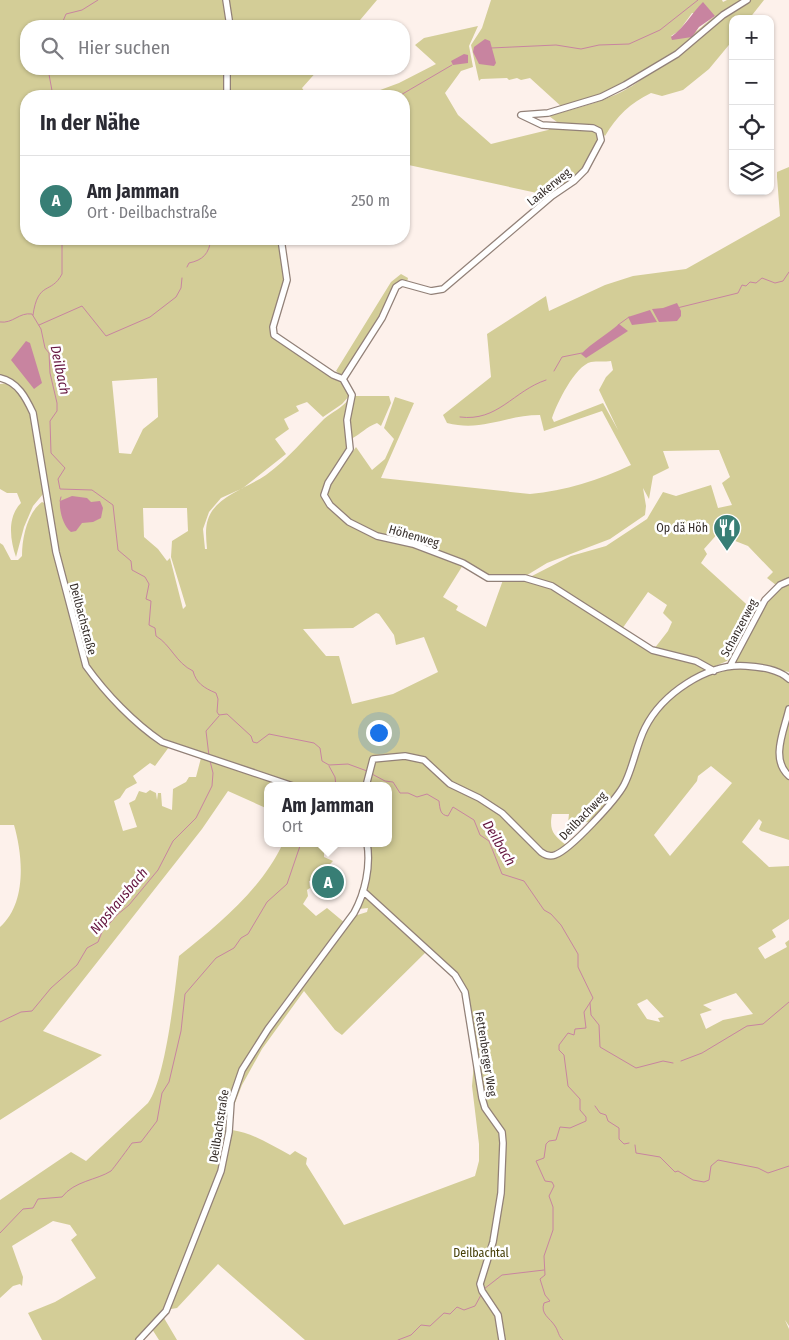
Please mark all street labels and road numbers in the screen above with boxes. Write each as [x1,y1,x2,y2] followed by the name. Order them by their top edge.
[524,165,574,209] street label: Laakerweg
[387,522,441,550] street label: Höhenweg
[67,582,99,657] street label: Deilbachstraße
[718,596,760,659] street label: Schanzerweg
[556,789,610,843] street label: Deilbachweg
[472,1011,500,1098] street label: Fettenberger Weg
[206,1088,232,1164] street label: Deilbachstraße

